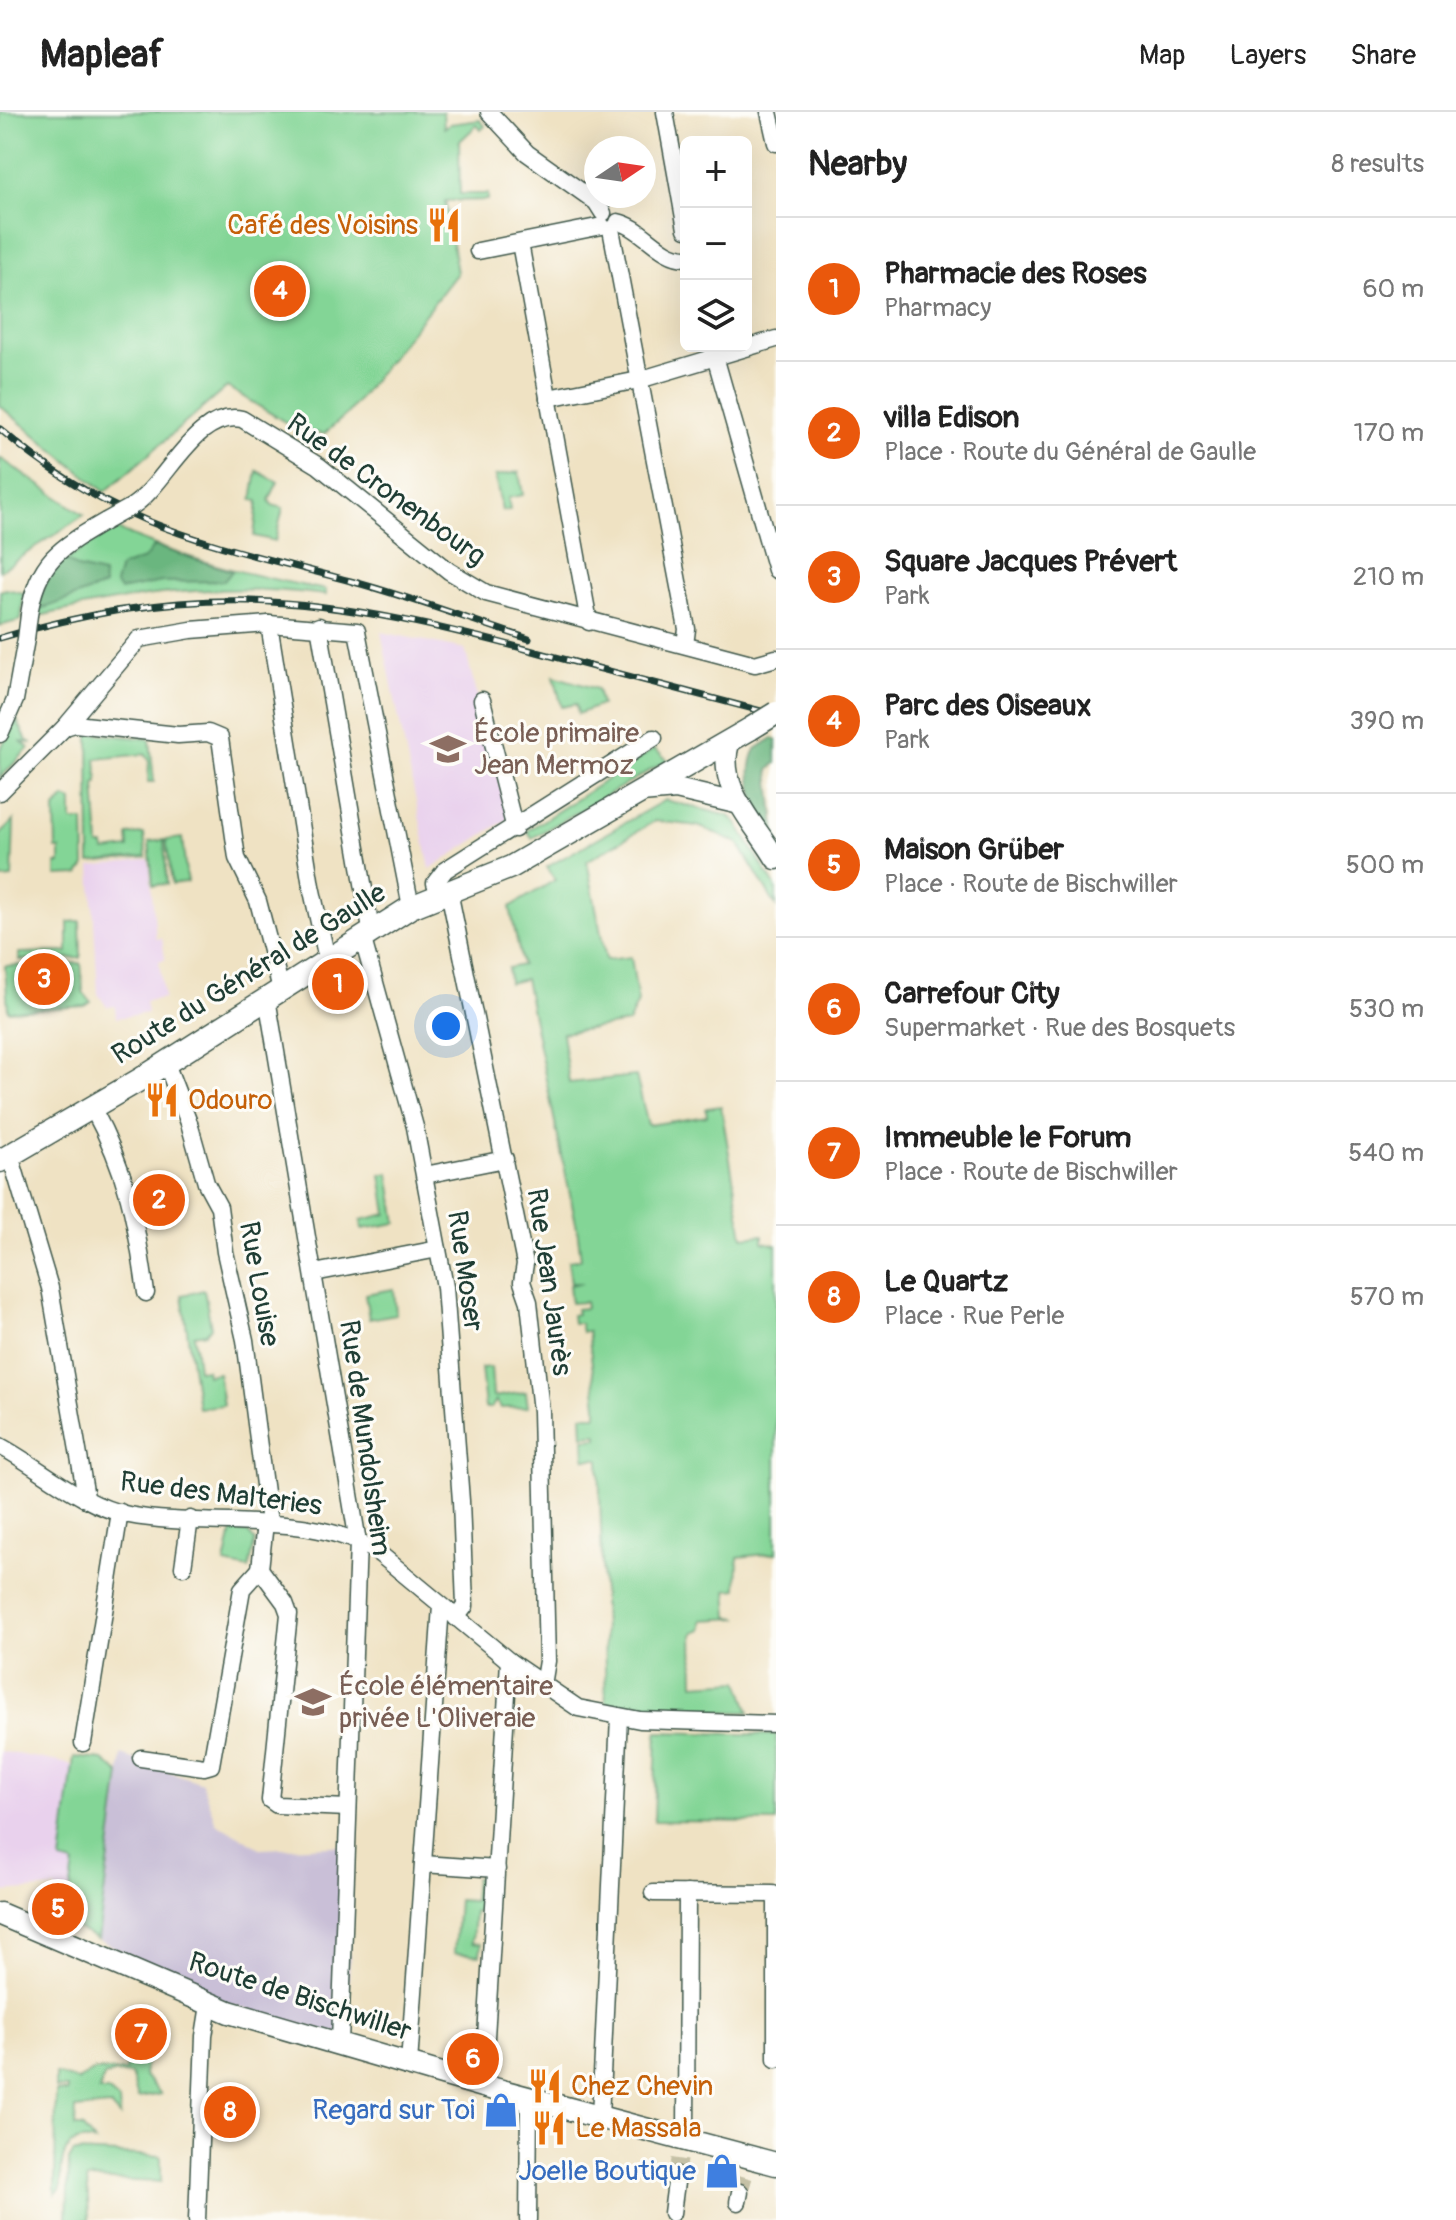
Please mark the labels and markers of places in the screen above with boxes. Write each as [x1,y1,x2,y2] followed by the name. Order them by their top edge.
[425,206,463,244] restaurant icon: Café des Voisins
[227,208,418,243] place label: Café des Voisins
[254,261,306,321] pin: 4
[474,716,639,783] place label: École primaire Jean Mermoz
[429,730,467,768] school or university icon: École primaire Jean Mermoz
[18,949,70,1009] pin: 3
[312,954,364,1014] pin: 1
[143,1081,181,1119] restaurant icon: Odouro
[188,1083,273,1118] place label: Odouro
[133,1170,185,1230] pin: 2
[339,1669,553,1736] place label: École élémentaire privée L'Oliveraie
[294,1683,332,1721] school or university icon: École élémentaire privée L'Oliveraie
[32,1879,84,1939] pin: 5
[115,2004,167,2064] pin: 7
[447,2029,499,2089] pin: 6
[526,2067,564,2105] restaurant icon: Chez Chevin
[571,2069,713,2104] place label: Chez Chevin
[204,2082,256,2142] pin: 8
[482,2091,520,2129] shop icon: Regard sur Toi
[312,2093,475,2128] place label: Regard sur Toi
[530,2109,568,2147] restaurant icon: Le Massala
[575,2111,702,2146] place label: Le Massala
[703,2152,741,2190] shop icon: Joelle Boutique
[518,2154,696,2189] place label: Joelle Boutique

